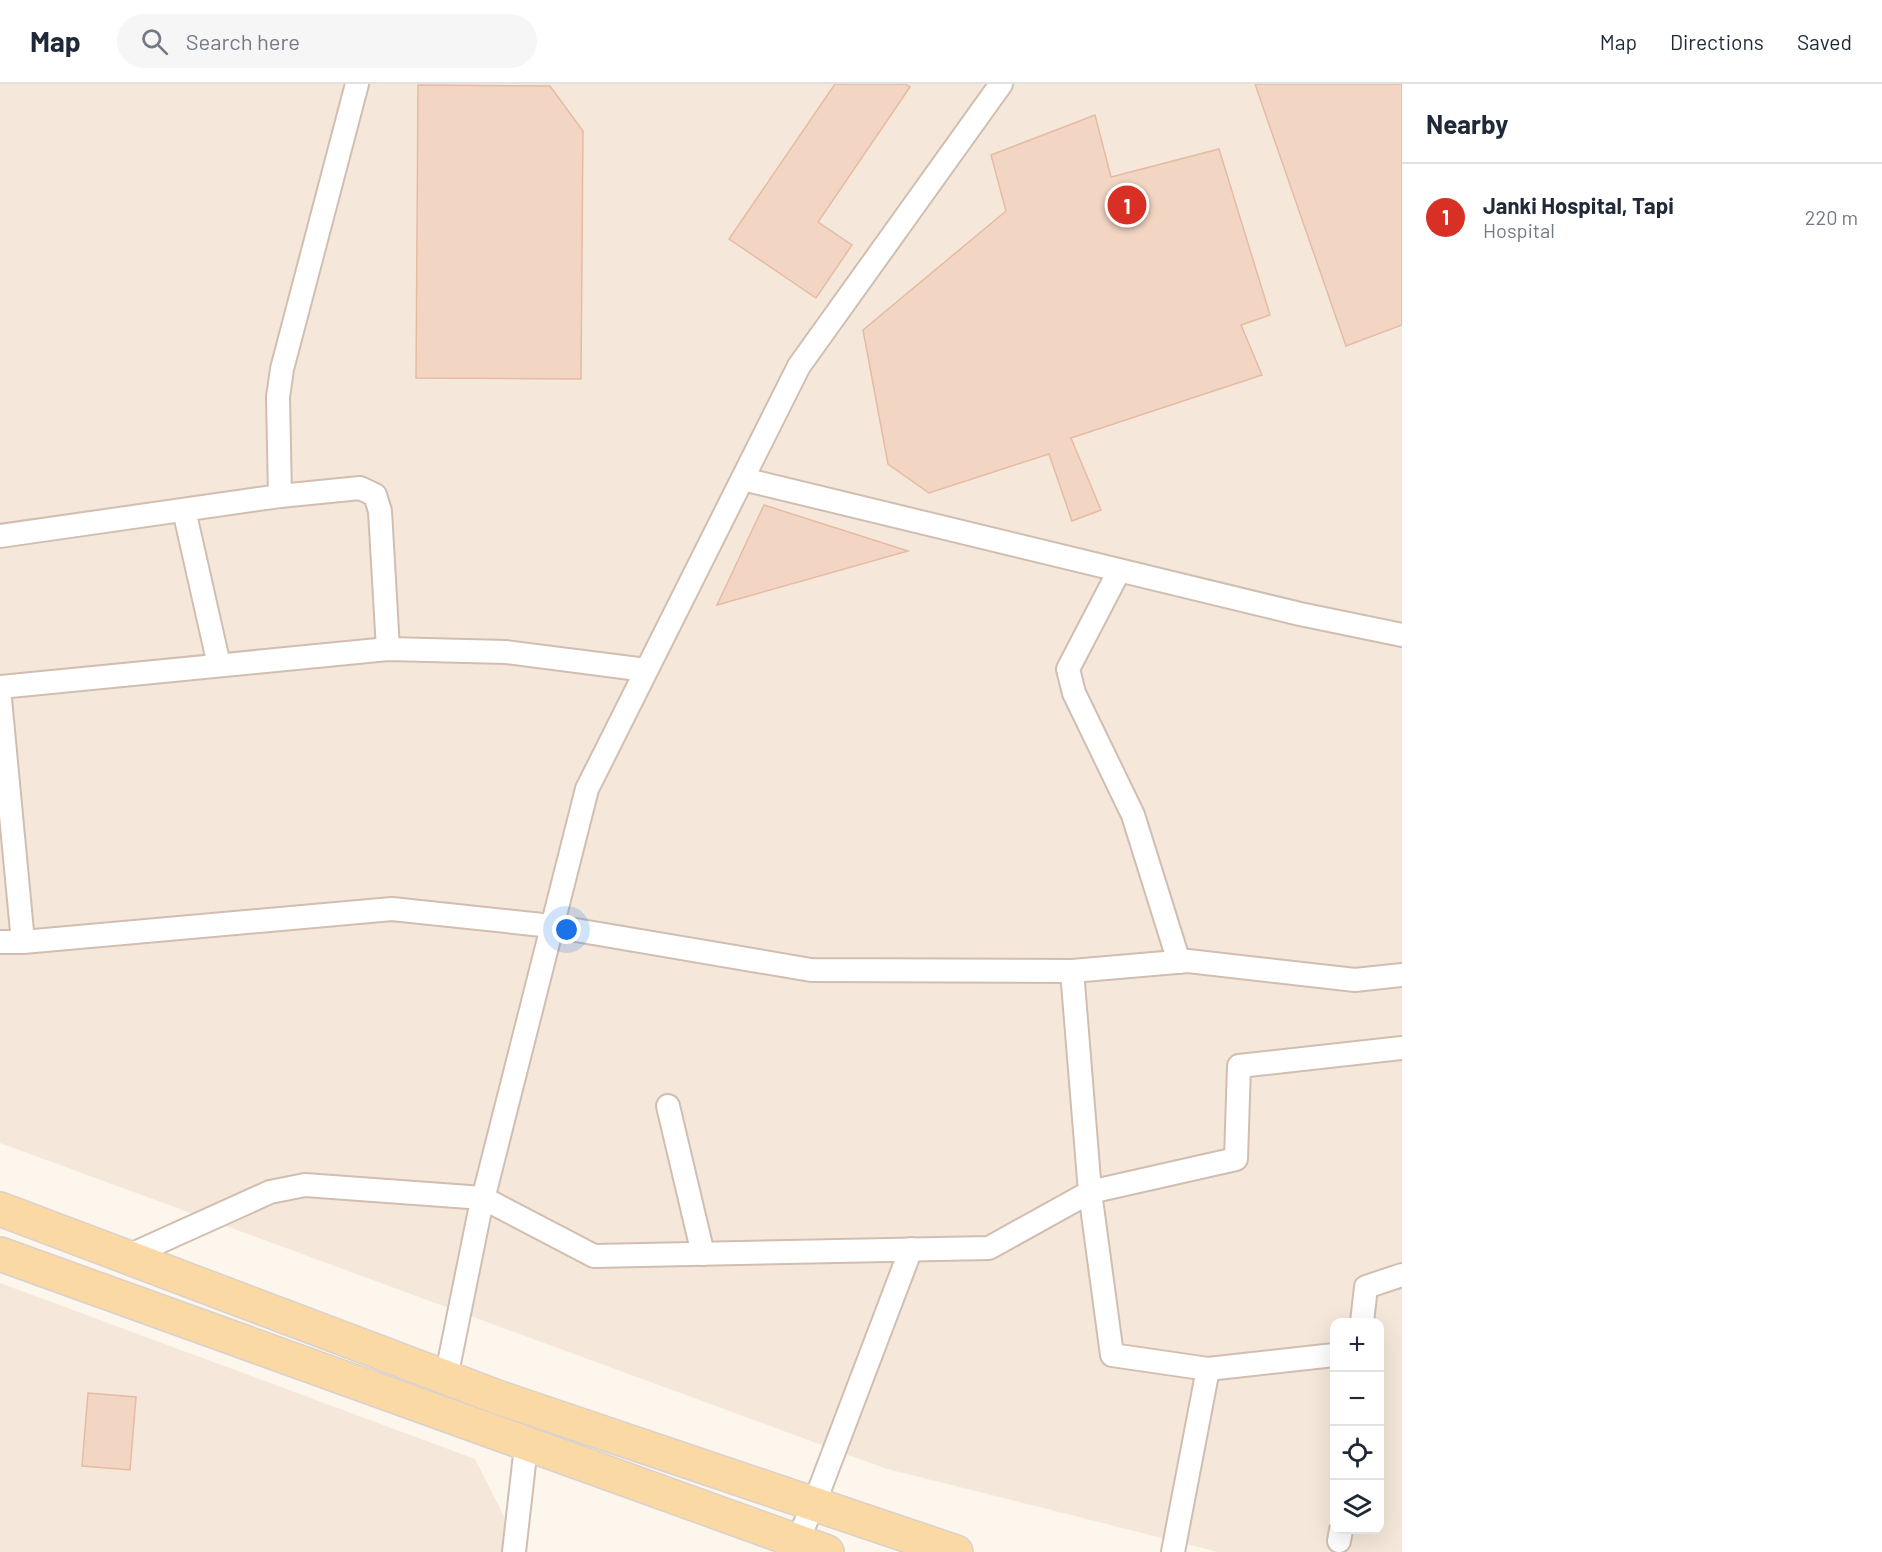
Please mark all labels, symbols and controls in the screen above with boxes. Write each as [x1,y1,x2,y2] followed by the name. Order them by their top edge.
[117,14,537,68] search box
[30,24,81,58] text: Map
[138,25,171,58] icon: search
[186,28,300,54] text: Search here
[1600,29,1637,54] text: Map
[1670,29,1764,54] text: Directions
[1797,29,1852,54] text: Saved
[1426,108,1508,139] text: Nearby
[1108,182,1146,228] pin: 1
[1483,192,1674,218] text: Janki Hospital, Tapi
[1442,205,1449,229] text: 1
[1805,205,1858,229] text: 220 m
[1483,218,1555,242] text: Hospital
[552,915,581,944] your location
[1330,1318,1384,1534] map controls
[1330,1318,1384,1372] button: +
[1330,1372,1384,1426] button: −
[1330,1426,1384,1480] button: locate
[1330,1480,1384,1534] button: layers

